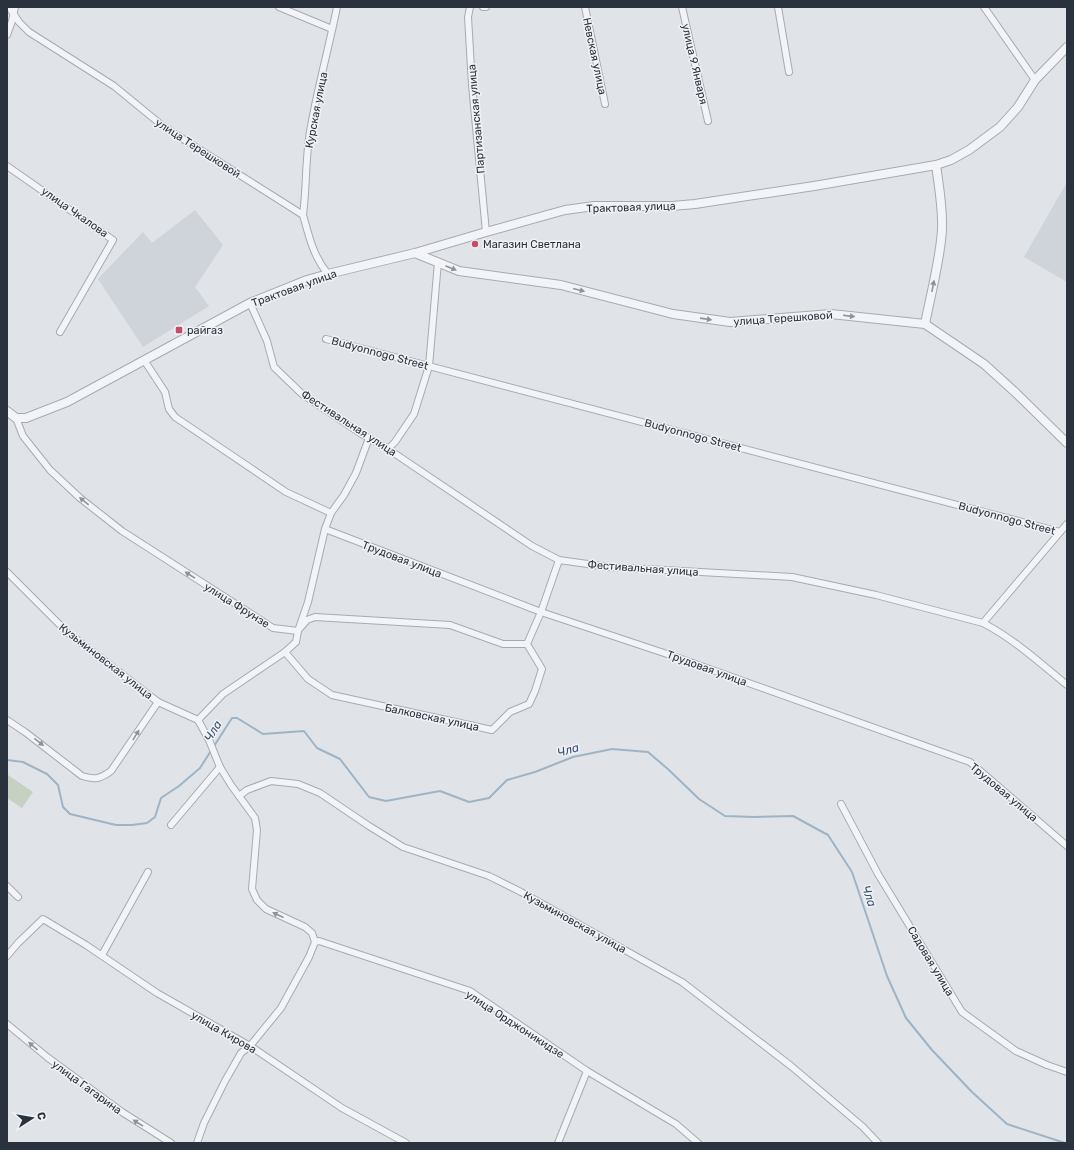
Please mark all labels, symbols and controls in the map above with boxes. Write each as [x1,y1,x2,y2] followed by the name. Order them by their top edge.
[580,16,609,96] street label: Невская улица
[679,23,710,106] street label: улица 9 Января
[465,64,488,174] street label: Партизанская улица
[303,71,330,149] street label: Курская улица
[153,116,243,181] street label: улица Терешковой
[39,185,111,240] street label: улица Чкалова
[586,199,676,216] street label: Трактовая улица
[483,238,581,251] place label: Магазин Светлана
[470,239,480,249] marker: Магазин Светлана
[446,265,457,271] one-way arrow
[250,267,338,310] street label: Трактовая улица
[930,280,936,292] one-way arrow
[573,287,585,293] one-way arrow
[733,309,833,328] street label: улица Терешковой
[843,312,855,319] one-way arrow
[700,316,712,322] one-way arrow
[187,324,223,337] place label: райгаз
[174,325,184,335] marker: райгаз
[330,334,430,373] street label: Budyonnogo Street
[299,388,399,459] street label: Фестивальная улица
[643,416,743,455] street label: Budyonnogo Street
[78,496,89,505] one-way arrow
[957,499,1057,538] street label: Budyonnogo Street
[360,538,443,581] street label: Трудовая улица
[587,558,699,579] street label: Фестивальная улица
[185,571,195,579] one-way arrow
[202,580,272,631] street label: улица Фрунзе
[56,621,155,702] street label: Кузьминовская улица
[665,648,749,689] street label: Трудовая улица
[384,701,480,734] street label: Балковская улица
[201,718,225,744] water label: Чла
[132,729,139,741] one-way arrow
[33,738,44,747] one-way arrow
[555,740,581,760] water label: Чла
[967,760,1040,824] street label: Трудовая улица
[859,883,879,909] water label: Чла
[521,889,628,956] street label: Кузьминовская улица
[272,912,283,918] one-way arrow
[905,924,956,998] street label: Садовая улица
[463,988,566,1061] street label: улица Орджоникидзе
[189,1009,259,1056] street label: улица Кирова
[28,1041,39,1050] one-way arrow
[49,1058,124,1117] street label: улица Гагарина
[12,1098,52,1138] north arrow
[34,1111,49,1121] text: С
[132,1119,144,1126] one-way arrow

